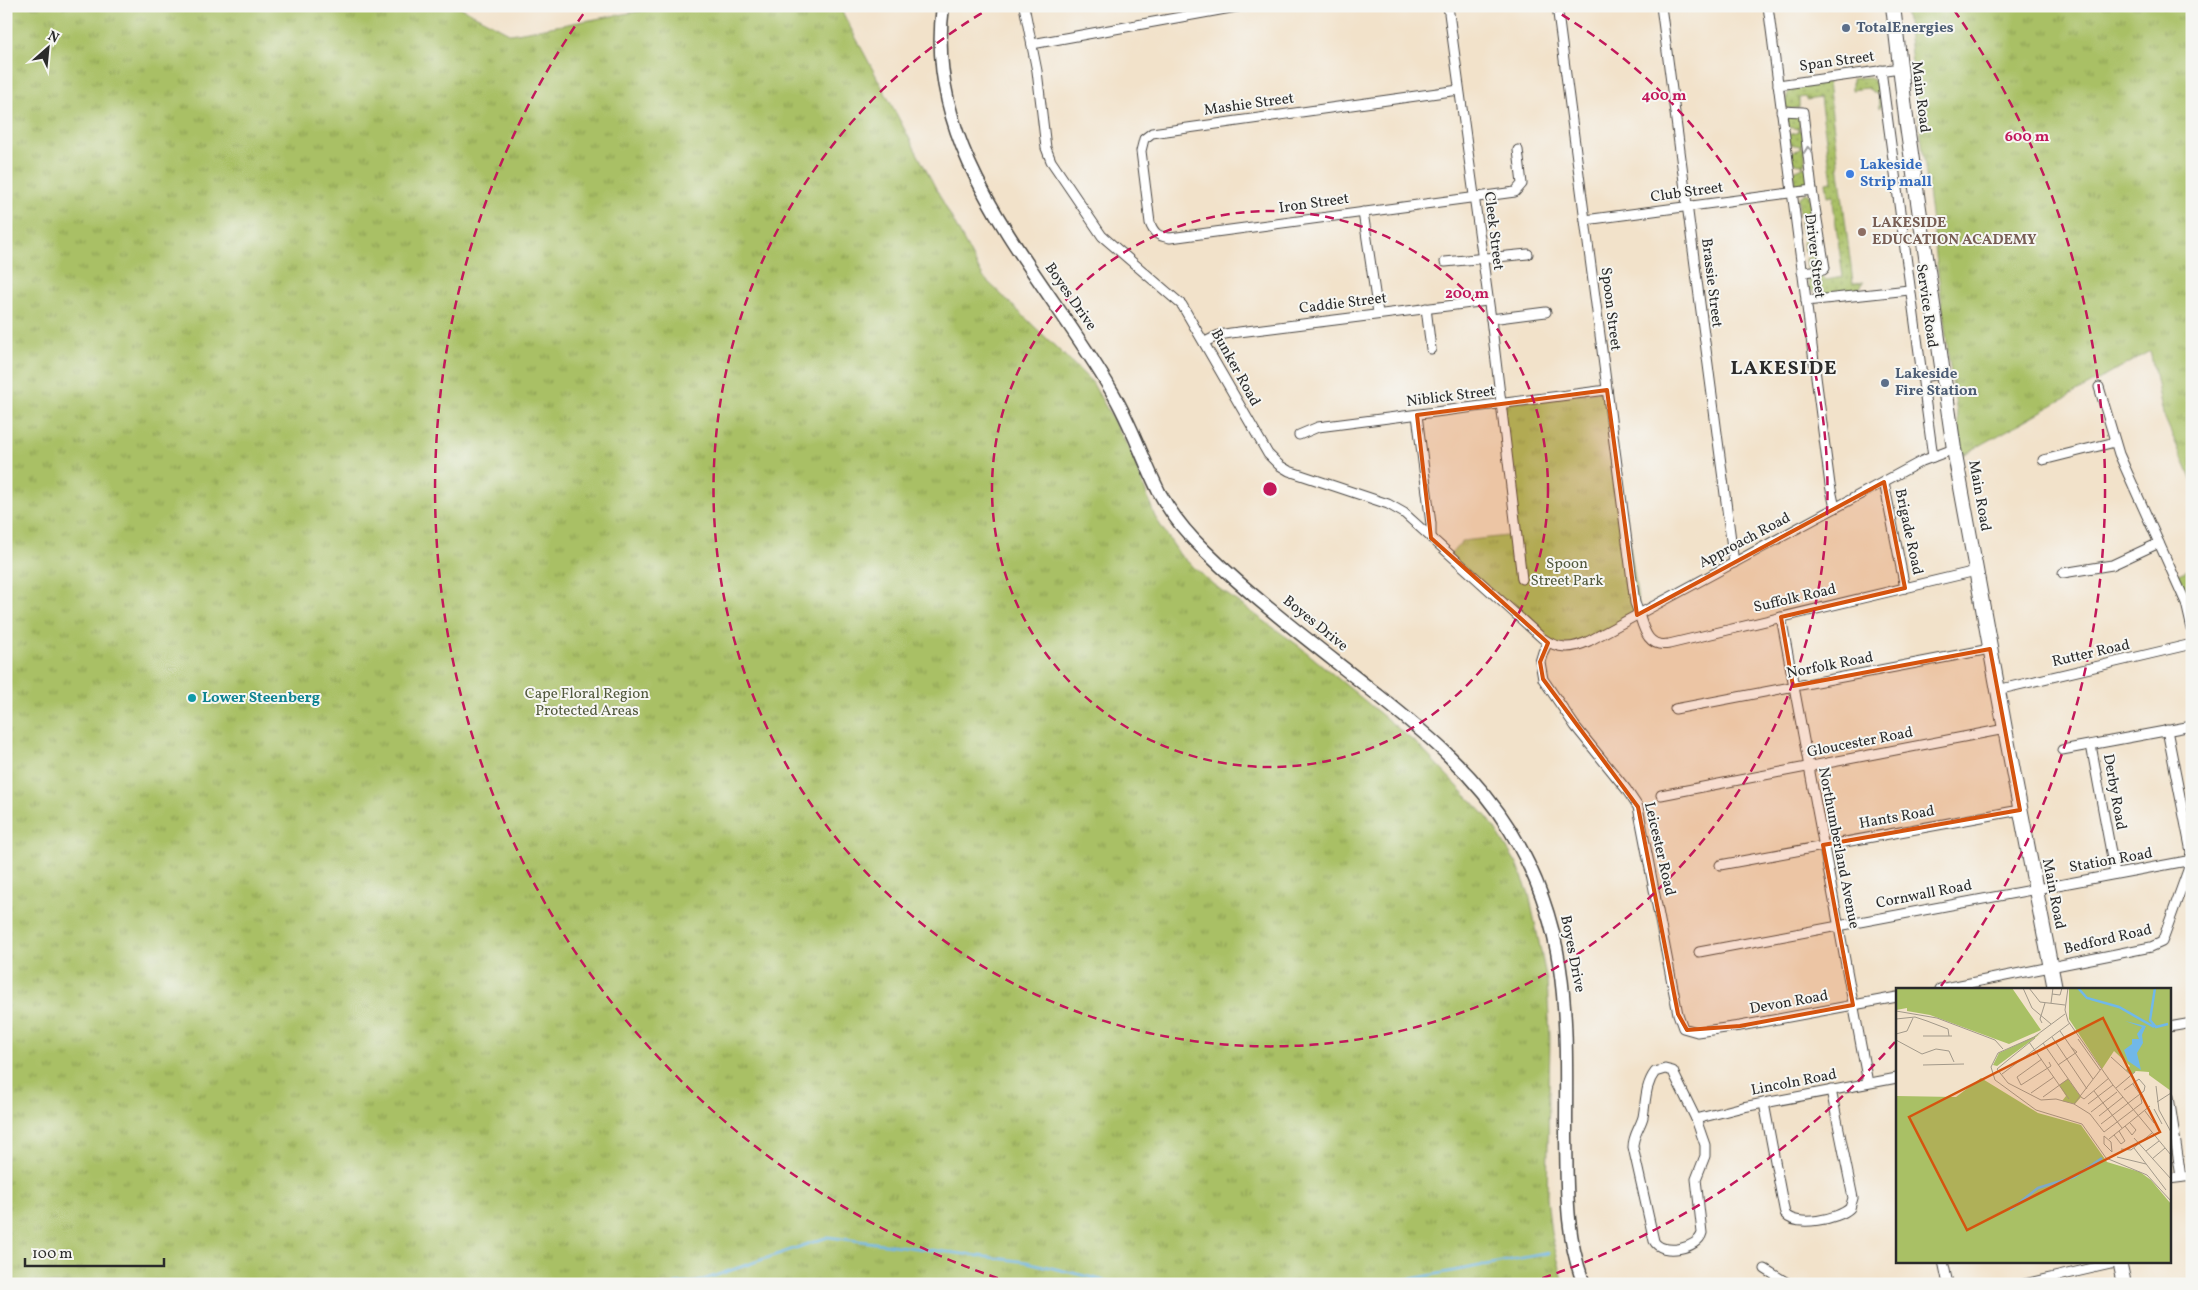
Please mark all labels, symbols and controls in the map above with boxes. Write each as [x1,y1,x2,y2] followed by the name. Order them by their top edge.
[1856,18,1954,39] place label: TotalEnergies
[22,22,72,72] north arrow
[1840,22,1852,34] marker: TotalEnergies
[44,27,62,49] text: N
[1798,46,1876,78] street label: Span Street
[1905,60,1935,134] street label: Main Road
[1642,86,1687,107] text: 400 m
[1203,88,1295,122] street label: Mashie Street
[2005,127,2050,148] text: 600 m
[1803,146,1814,154] one-way arrow
[1860,155,1932,193] place label: Lakeside Strip mall
[1844,168,1856,180] marker: Lakeside Strip mall
[1649,178,1725,208] street label: Club Street
[1277,189,1351,219] street label: Iron Street
[1478,191,1508,271] street label: Cleek Street
[1798,212,1830,300] street label: Driver Street
[1872,213,2037,251] place label: LAKESIDE EDUCATION ACADEMY
[1856,226,1868,238] marker: LAKESIDE EDUCATION ACADEMY
[1695,237,1727,329] street label: Brassie Street
[1039,259,1101,335] street label: Boyes Drive
[1910,263,1942,349] street label: Service Road
[1594,266,1626,352] street label: Spoon Street
[1445,284,1489,305] text: 200 m
[1298,288,1388,320] street label: Caddie Street
[1205,326,1265,410] street label: Bunker Road
[1730,355,1838,383] district label: LAKESIDE
[1895,364,1978,402] place label: Lakeside Fire Station
[1879,377,1891,389] marker: Lakeside Fire Station
[1405,381,1497,413] street label: Niblick Street
[1962,459,1996,533] street label: Main Road
[1261,480,1279,498] centre of rings
[1889,487,1927,577] street label: Brigade Road
[1695,508,1795,574] street label: Approach Road
[1531,554,1603,592] park label: Spoon Street Park
[1752,579,1838,619] street label: Suffolk Road
[1278,591,1352,657] street label: Boyes Drive
[2050,635,2132,673] street label: Rutter Road
[1785,647,1875,685] street label: Norfolk Road
[525,684,649,722] park label: Cape Floral Region Protected Areas
[202,688,320,709] place label: Lower Steenberg
[186,692,198,704] marker: Lower Steenberg
[1805,722,1915,764] street label: Gloucester Road
[2097,752,2131,832] street label: Derby Road
[1812,765,1864,931] street label: Northumberland Avenue
[1638,800,1680,898] street label: Leicester Road
[1858,801,1936,835] street label: Hants Road
[2068,843,2154,879] street label: Station Road
[2036,857,2070,931] street label: Main Road
[1874,875,1974,915] street label: Cornwall Road
[1554,914,1590,994] street label: Boyes Drive
[2062,920,2154,960] street label: Bedford Road
[1748,986,1830,1020] street label: Devon Road
[1896,988,2170,1262] inset map
[1749,1064,1839,1102] street label: Lincoln Road
[25,1235,164,1267] scale bar
[32,1244,72,1265] text: 100 m

